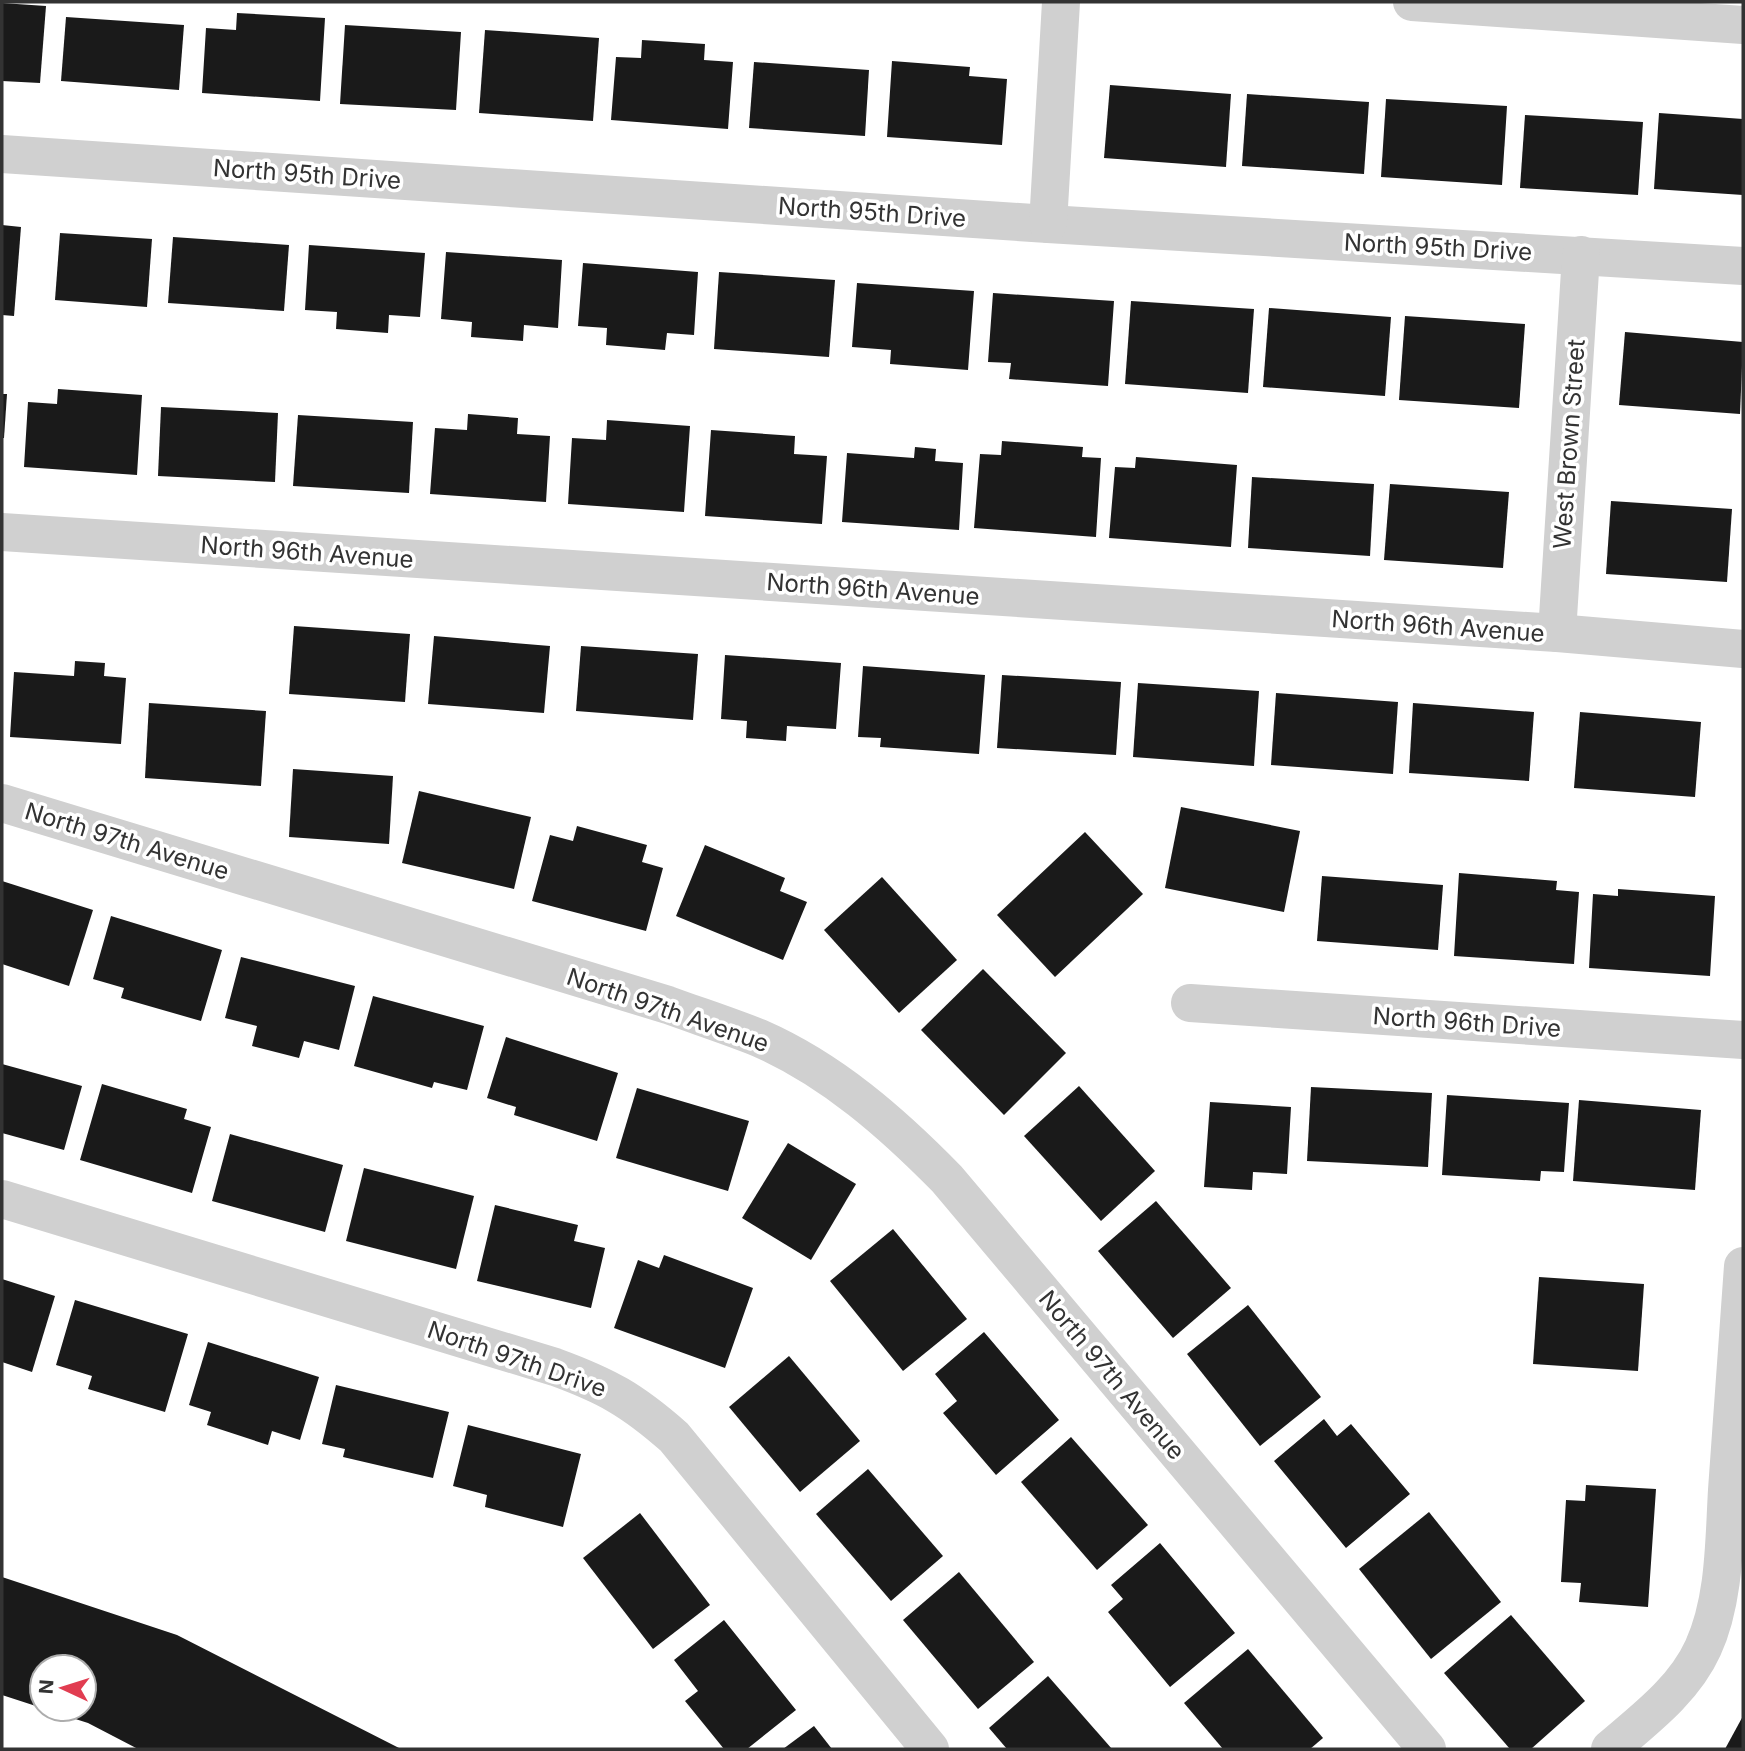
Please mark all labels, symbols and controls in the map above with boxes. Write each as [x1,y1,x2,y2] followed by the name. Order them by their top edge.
[212,153,402,195] street label: North 95th Drive
[777,191,967,233] street label: North 95th Drive
[1343,228,1533,266] street label: North 95th Drive
[1547,338,1591,550] street label: West Brown Street
[199,530,415,574] street label: North 96th Avenue
[765,567,981,611] street label: North 96th Avenue
[1330,604,1546,648] street label: North 96th Avenue
[21,796,233,886] street label: North 97th Avenue
[563,962,773,1058] street label: North 97th Avenue
[1372,1001,1562,1043] street label: North 96th Drive
[1033,1285,1191,1465] street label: North 97th Avenue
[424,1315,610,1403] street label: North 97th Drive
[28,1653,98,1723] north arrow
[35,1679,59,1695] text: N

